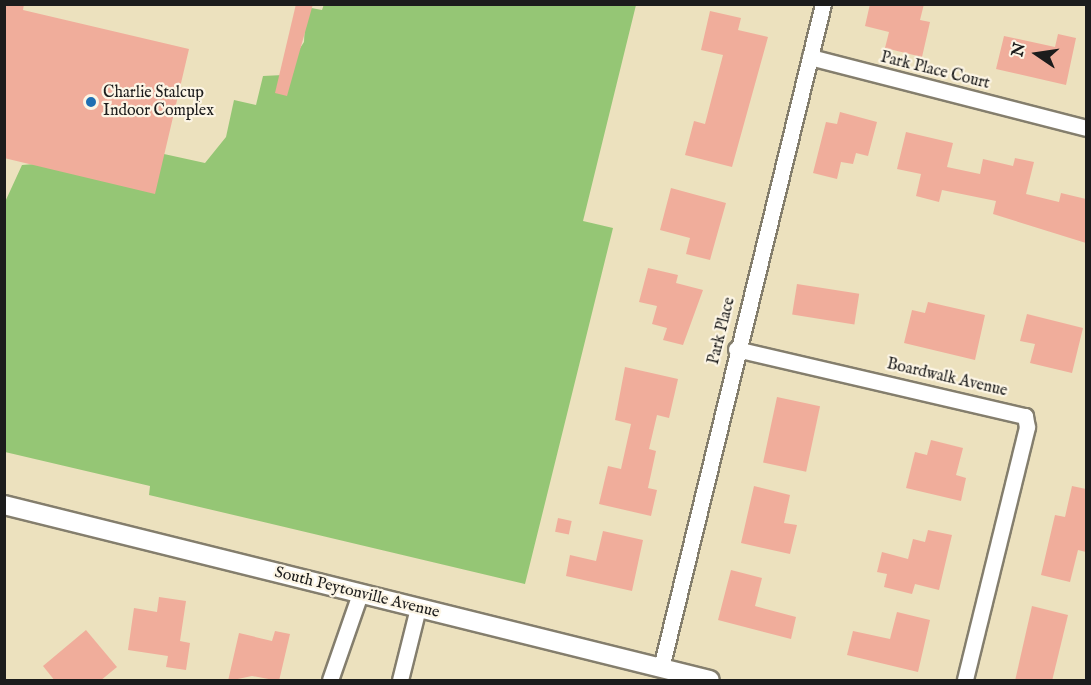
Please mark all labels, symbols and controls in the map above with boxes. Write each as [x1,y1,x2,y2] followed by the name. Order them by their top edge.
[1007,24,1067,84] north arrow
[1008,41,1031,59] text: N
[878,48,992,94] street label: Park Place Court
[103,83,214,121] place label: Charlie Stalcup Indoor Complex
[84,95,98,109] marker: Charlie Stalcup Indoor Complex
[704,295,740,367] street label: Park Place
[885,355,1009,401] street label: Boardwalk Avenue
[273,563,441,623] street label: South Peytonville Avenue

